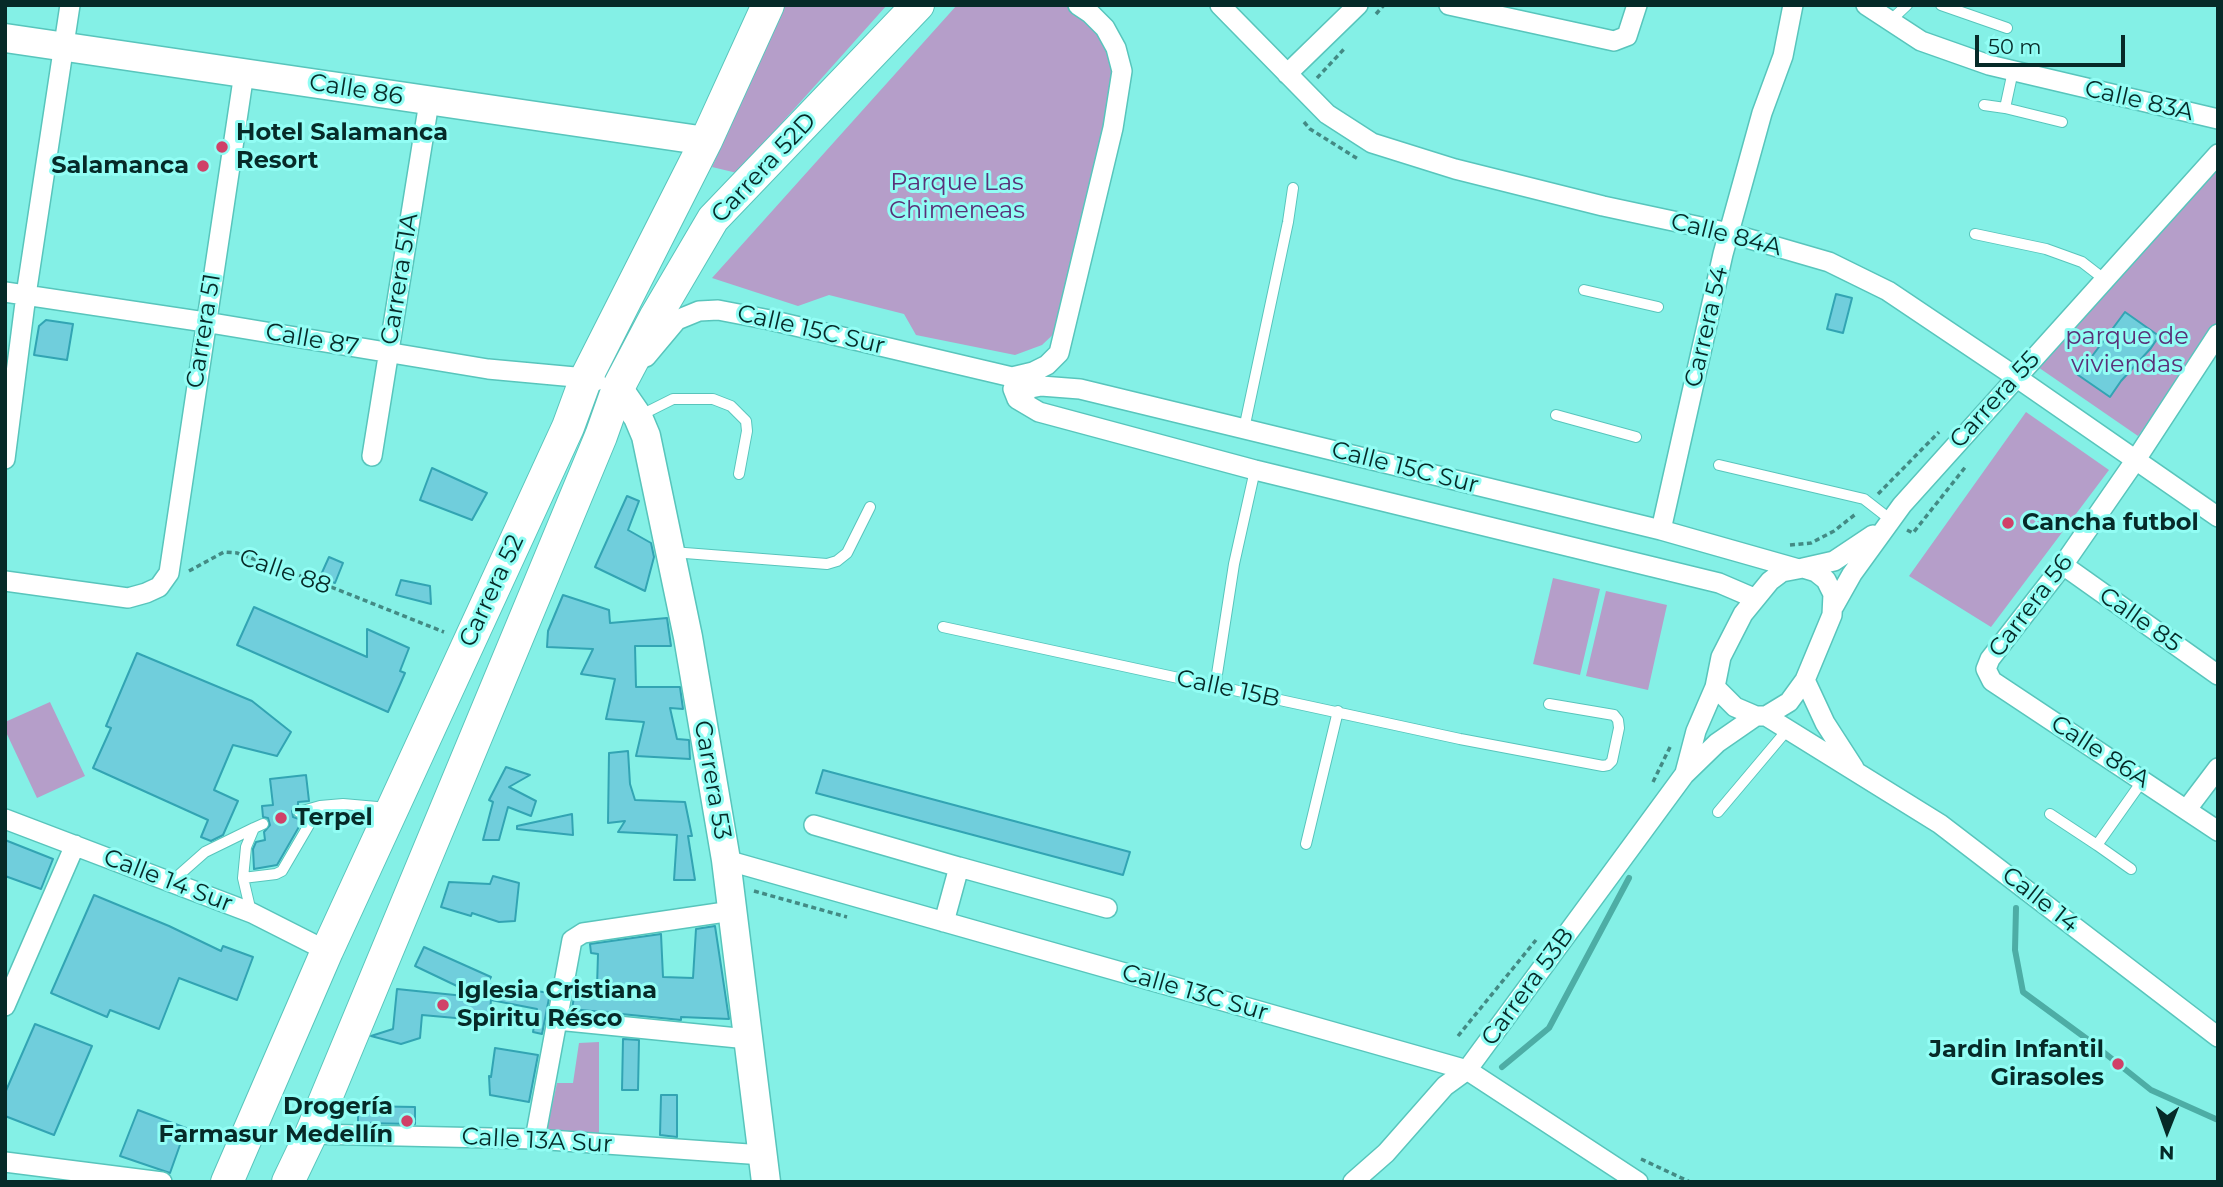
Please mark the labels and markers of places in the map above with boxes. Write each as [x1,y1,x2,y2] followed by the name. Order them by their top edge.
[236,119,448,175] place label: Hotel Salamanca Resort
[214,139,230,155] marker: Hotel Salamanca Resort
[51,152,189,180] place label: Salamanca
[195,158,211,174] marker: Salamanca
[2022,509,2199,537] place label: Cancha futbol
[2000,515,2016,531] marker: Cancha futbol
[295,804,373,832] place label: Terpel
[273,810,289,826] marker: Terpel
[457,977,657,1033] place label: Iglesia Cristiana Spiritu Résco
[435,997,451,1013] marker: Iglesia Cristiana Spiritu Résco
[1929,1036,2104,1092] place label: Jardin Infantil Girasoles
[2110,1056,2126,1072] marker: Jardin Infantil Girasoles
[159,1093,393,1149] place label: Drogería Farmasur Medellín
[399,1113,415,1129] marker: Drogería Farmasur Medellín

